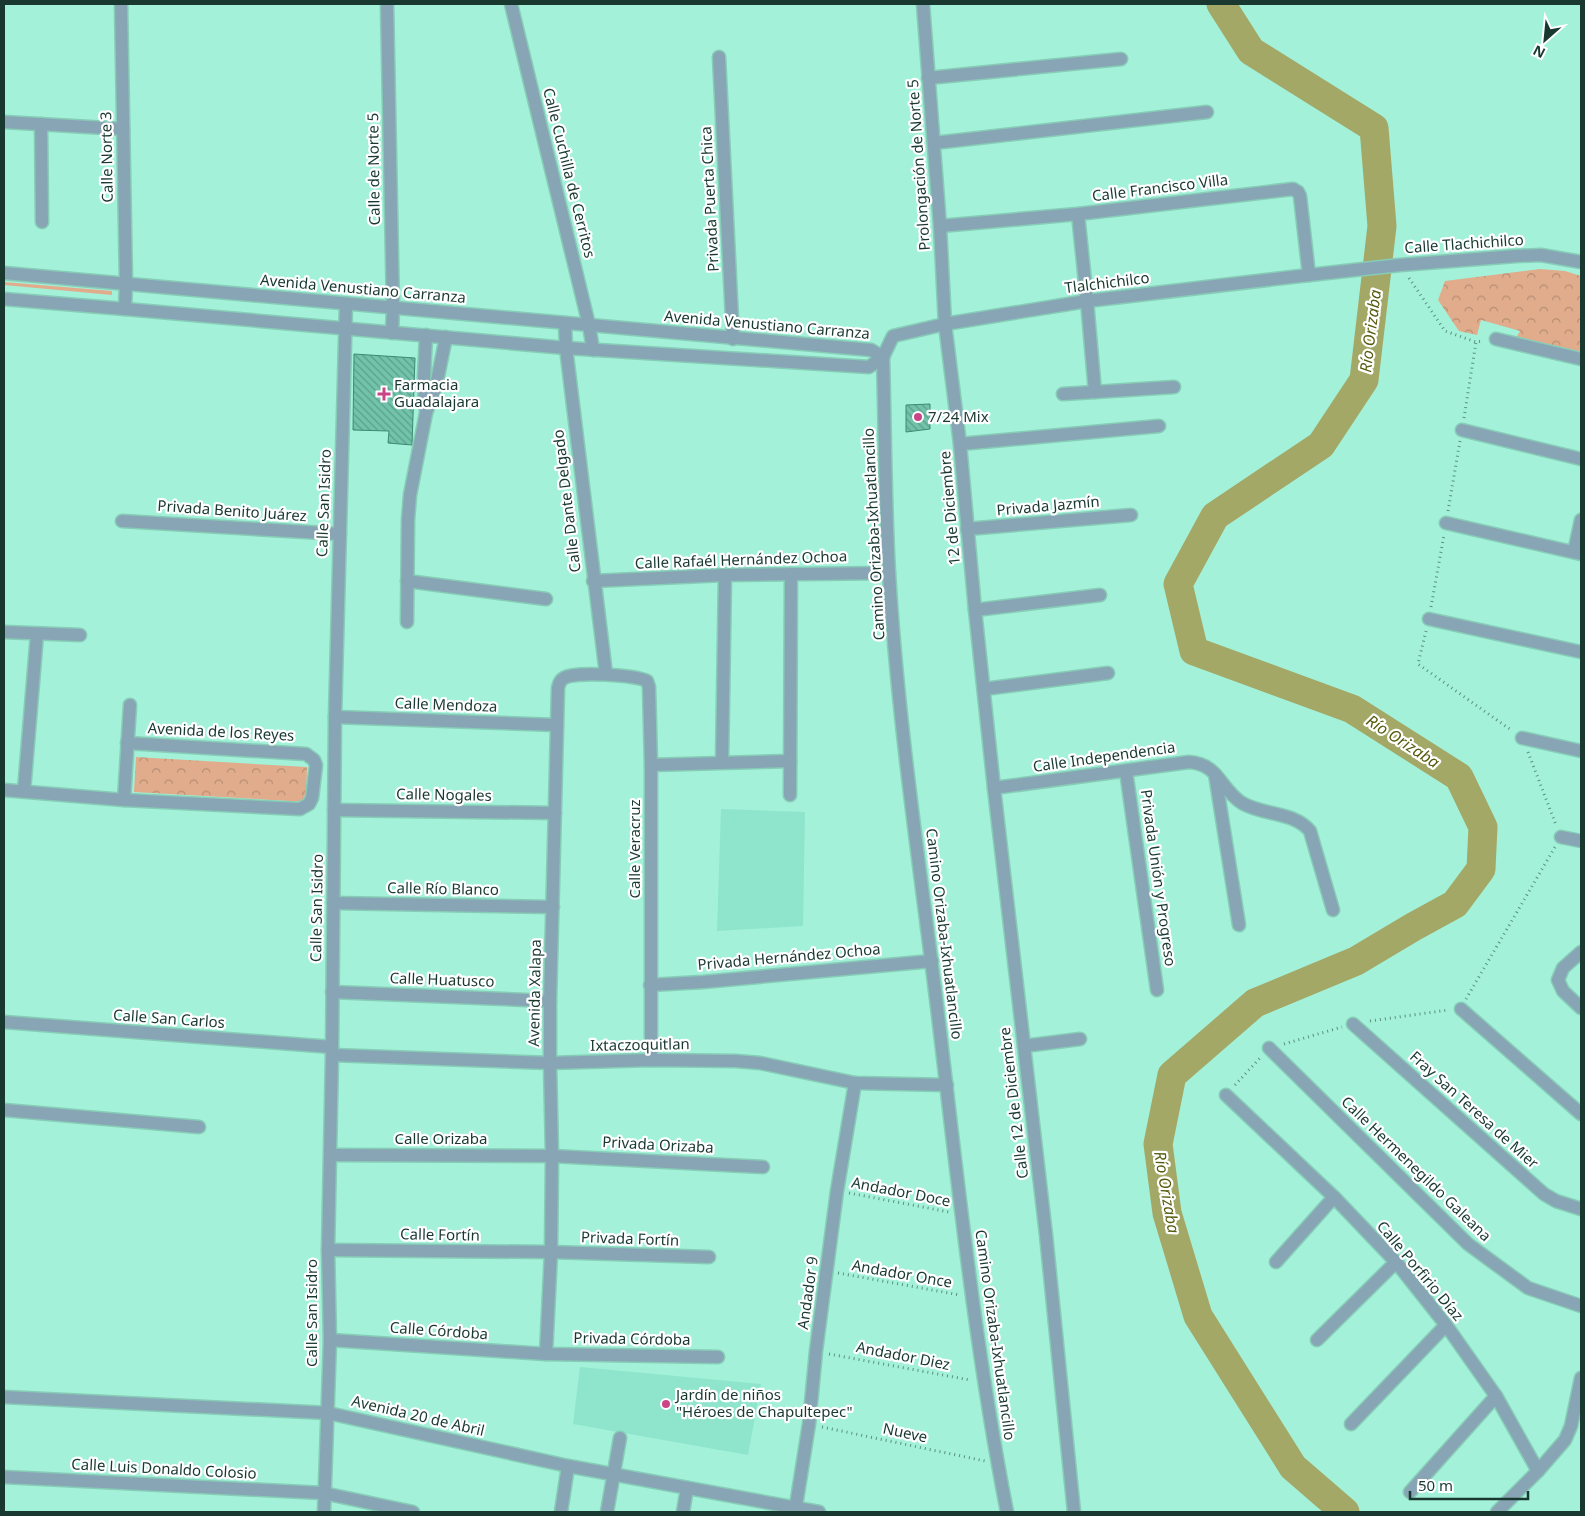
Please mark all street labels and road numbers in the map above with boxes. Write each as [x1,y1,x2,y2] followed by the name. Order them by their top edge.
[902,79,934,251] street label: Prolongación de Norte 5
[539,86,601,260] street label: Calle Cuchilla de Cerritos
[95,111,117,203] street label: Calle Norte 3
[362,113,384,225] street label: Calle de Norte 5
[695,126,723,272] street label: Privada Puerta Chica
[1091,169,1229,205] street label: Calle Francisco Villa
[1404,229,1524,257] street label: Calle Tlachichilco
[1063,267,1150,297] street label: Tlalchichilco
[259,269,467,307] street label: Avenida Venustiano Carranza
[663,305,871,343] street label: Avenida Venustiano Carranza
[857,427,889,641] street label: Camino Orizaba-Ixhuatlancillo
[547,429,585,574] street label: Calle Dante Delgado
[311,449,335,557] street label: Calle San Isidro
[934,450,964,566] street label: 12 de Diciembre
[996,491,1100,519] street label: Privada Jazmín
[157,495,307,525] street label: Privada Benito Juárez
[634,545,847,573] street label: Calle Rafaél Hernández Ochoa
[394,692,498,716] street label: Calle Mendoza
[147,717,295,745] street label: Avenida de los Reyes
[1031,736,1176,776] street label: Calle Independencia
[396,783,492,805] street label: Calle Nogales
[1137,788,1181,968] street label: Privada Unión y Progreso
[624,799,644,899] street label: Calle Veracruz
[922,827,968,1041] street label: Camino Orizaba-Ixhuatlancillo
[305,854,327,962] street label: Calle San Isidro
[387,877,499,899] street label: Calle Río Blanco
[697,938,881,974] street label: Privada Hernández Ochoa
[523,939,545,1047] street label: Avenida Xalapa
[389,967,495,991] street label: Calle Huatusco
[112,1004,226,1032] street label: Calle San Carlos
[994,1026,1032,1180] street label: Calle 12 de Diciembre
[590,1033,690,1055] street label: Ixtaczoquitlan
[1406,1046,1543,1172] street label: Fray San Teresa de Mier
[1337,1091,1496,1245] street label: Calle Hermenegildo Galeana
[395,1128,487,1148] street label: Calle Orizaba
[602,1131,714,1157] street label: Privada Orizaba
[850,1172,952,1210] street label: Andador Doce
[1373,1216,1469,1325] street label: Calle Porfirio Díaz
[400,1223,480,1245] street label: Calle Fortín
[581,1226,680,1250] street label: Privada Fortín
[971,1228,1021,1442] street label: Camino Orizaba-Ixhuatlancillo
[850,1254,954,1292] street label: Andador Once
[792,1255,822,1331] street label: Andador 9
[301,1259,321,1367] street label: Calle San Isidro
[389,1317,489,1343] street label: Calle Córdoba
[573,1327,691,1349] street label: Privada Córdoba
[855,1336,952,1374] street label: Andador Diez
[350,1390,487,1440] street label: Avenida 20 de Abril
[881,1418,929,1446] street label: Nueve
[71,1453,257,1483] street label: Calle Luis Donaldo Colosio

